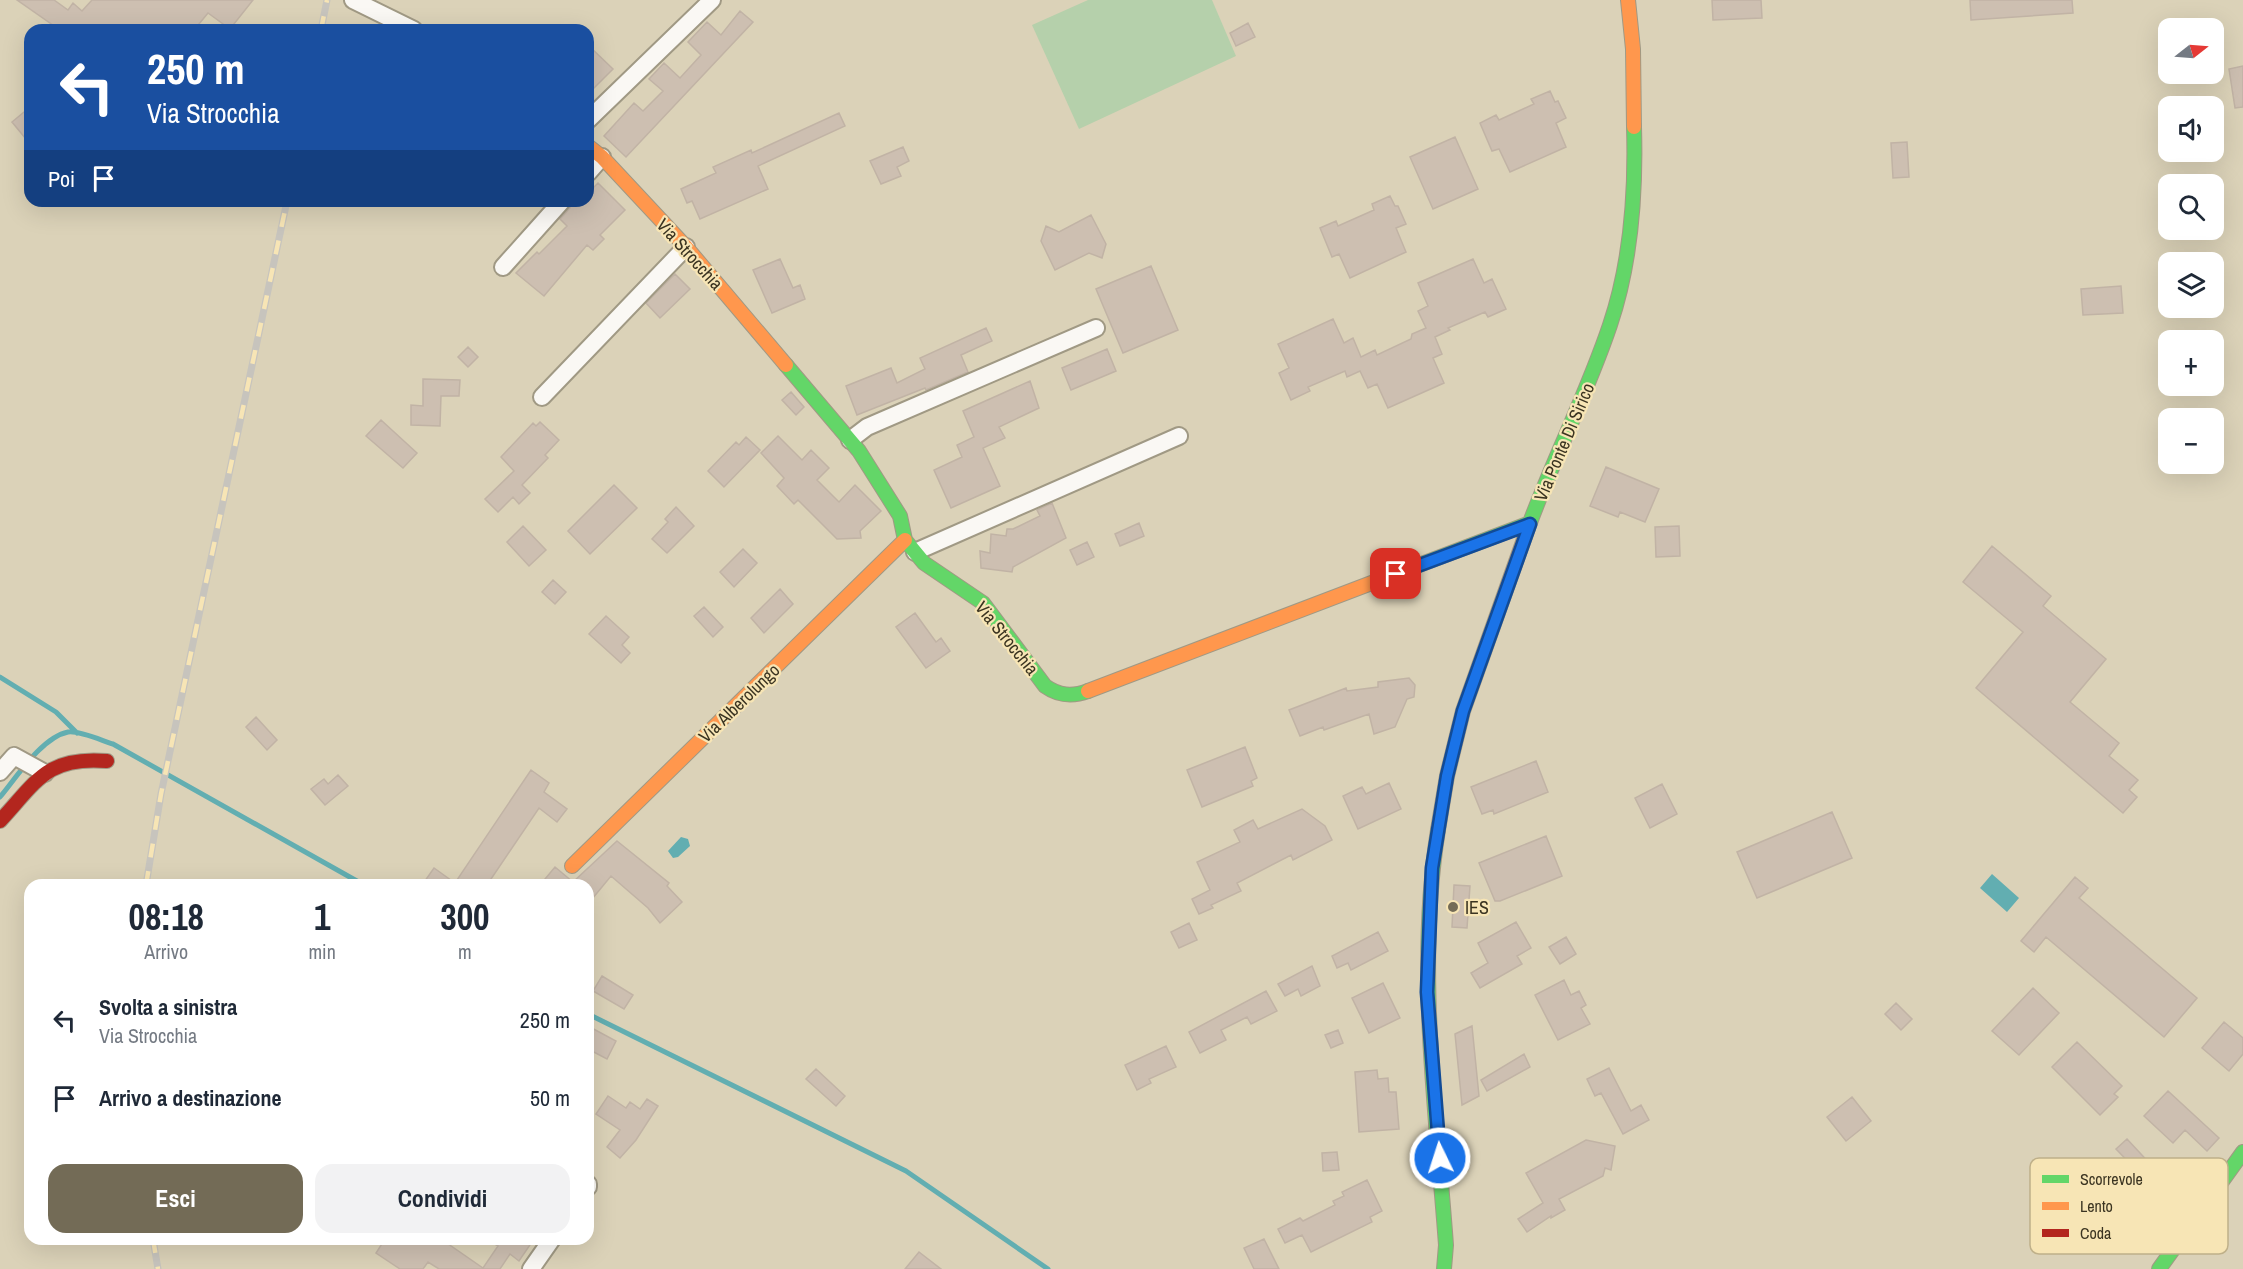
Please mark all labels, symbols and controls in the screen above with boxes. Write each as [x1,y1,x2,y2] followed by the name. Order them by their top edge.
[2158,18,2224,84] north arrow
[2158,18,2224,474] map controls
[147,41,245,97] text: 250 m
[48,48,126,126] icon: left
[147,95,280,131] text: Via Strocchia
[2158,96,2224,162] button: sound
[87,162,120,195] icon: arrive
[48,164,75,194] text: Poi
[2158,174,2224,240] button: search
[651,213,729,295] street label: Via Strocchia
[2158,252,2224,318] button: layers
[2158,330,2224,396] button: +
[1528,379,1600,505] street label: Via Ponte Di Sirico
[2158,408,2224,474] button: −
[1370,548,1421,599] pin
[1379,557,1412,590] icon: arrive
[969,596,1045,680] street label: Via Strocchia
[693,658,785,748] street label: Via Alberolungo
[128,893,204,941] text: 08:18
[314,893,330,941] text: 1
[440,893,490,941] text: 300
[1465,895,1489,920] place label: IES
[1446,900,1460,914] marker: IES
[144,938,188,965] text: Arrivo
[308,938,336,965] text: min
[458,938,472,965] text: m
[99,992,237,1022] text: Svolta a sinistra
[48,1004,81,1037] icon: left
[520,1005,570,1035] text: 250 m
[99,1022,197,1049] text: Via Strocchia
[48,1082,81,1115] icon: arrive
[99,1083,281,1113] text: Arrivo a destinazione
[530,1083,570,1113] text: 50 m
[1408,1126,1472,1190] position arrow
[2030,1158,2228,1254] legend
[48,1164,303,1233] button: Esci
[315,1164,570,1233] button: Condividi
[2080,1168,2143,1190] text: Scorrevole
[2080,1195,2113,1217] text: Lento
[2080,1222,2112,1244] text: Coda

